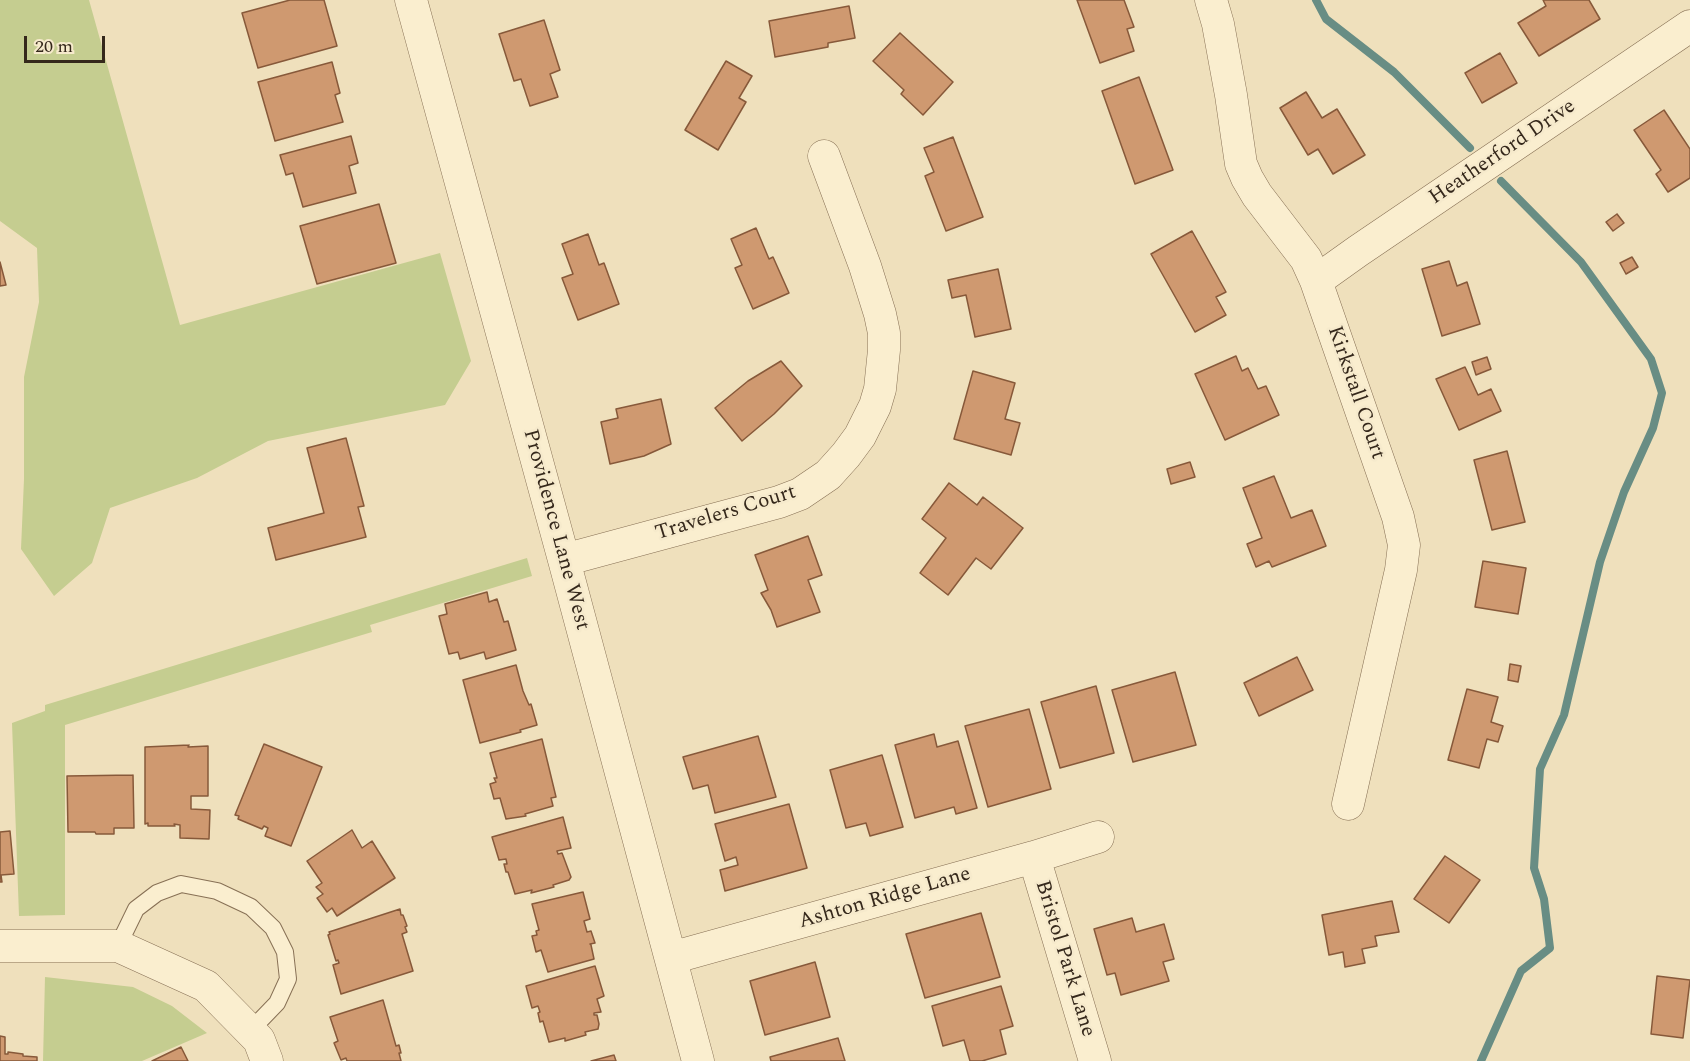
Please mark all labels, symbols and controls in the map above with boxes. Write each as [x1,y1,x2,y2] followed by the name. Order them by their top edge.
[27,24,108,62] scale bar
[35,33,73,60] text: 20 m
[1425,95,1581,211] street label: Heatherford Drive
[1320,323,1390,463] street label: Kirkstall Court
[516,427,594,633] street label: Providence Lane West
[653,481,799,547] street label: Travelers Court
[796,862,974,936] street label: Ashton Ridge Lane
[1028,878,1100,1040] street label: Bristol Park Lane

